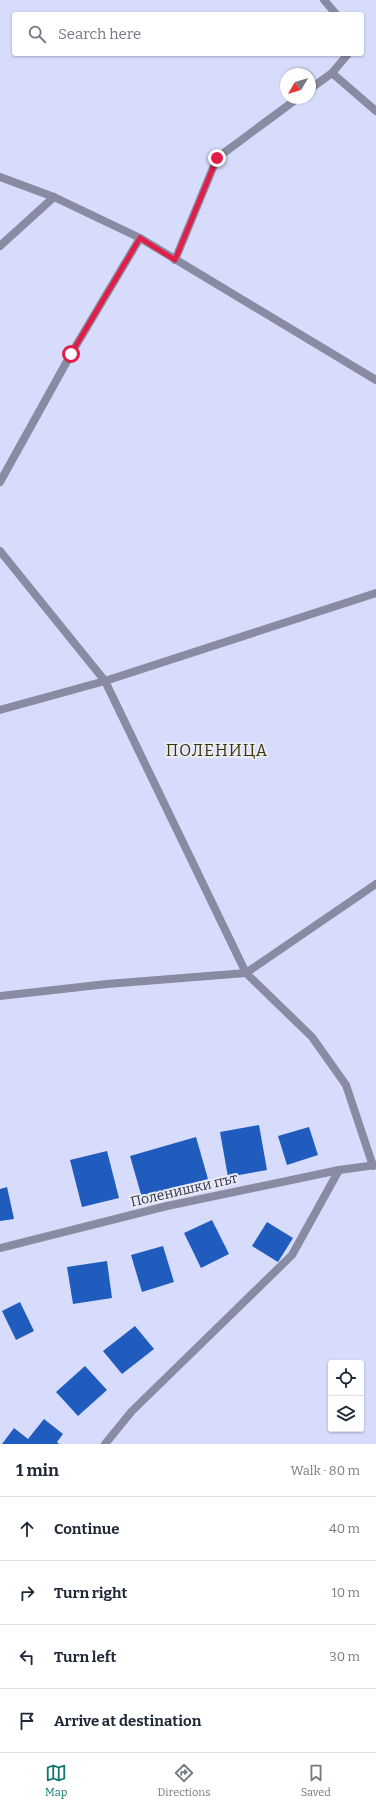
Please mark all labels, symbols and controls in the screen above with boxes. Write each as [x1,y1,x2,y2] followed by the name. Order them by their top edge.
[12,12,364,56] search box
[26,23,48,45] icon: search
[58,25,141,43] text: Search here
[280,68,316,104] north arrow
[208,149,226,167] route end
[62,345,80,363] route start
[166,741,268,760] district label: ПОЛЕНИЦА
[129,1169,239,1211] street label: Поленишки път
[328,1360,364,1432] map controls
[328,1360,364,1396] button: locate
[328,1396,364,1432] button: layers
[16,1460,59,1481] text: 1 min
[290,1463,360,1478] text: Walk · 80 m
[16,1518,38,1540] icon: ahead
[54,1520,120,1538] text: Continue
[329,1521,360,1536] text: 40 m
[16,1582,38,1604] icon: right
[54,1584,127,1602] text: Turn right
[331,1585,360,1600] text: 10 m
[16,1646,38,1668] icon: left
[54,1648,116,1666] text: Turn left
[329,1649,360,1664] text: 30 m
[16,1710,38,1732] icon: arrive
[54,1712,201,1730] text: Arrive at destination
[45,1762,67,1799] tab: Map
[158,1762,210,1799] tab: Directions
[301,1762,331,1799] tab: Saved

